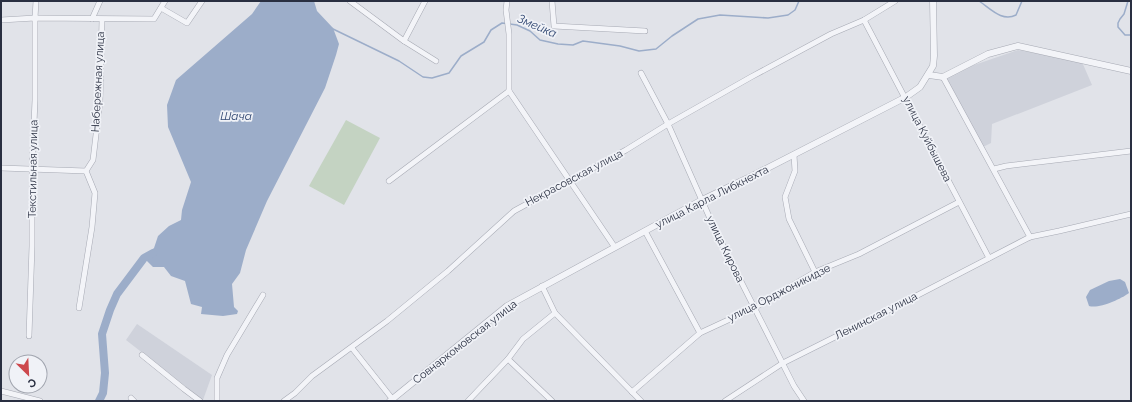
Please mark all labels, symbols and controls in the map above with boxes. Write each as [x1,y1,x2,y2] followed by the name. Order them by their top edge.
[515,11,559,41] water label: Змейка
[89,31,107,133] street label: Набережная улица
[900,94,954,184] street label: улица Куйбышева
[220,109,252,123] water label: Шача
[26,120,40,218] street label: Текстильная улица
[523,147,625,209] street label: Некрасовская улица
[653,163,771,231] street label: улица Карла Либкнехта
[703,213,747,285] street label: улица Кирова
[725,261,833,325] street label: улица Орджоникидзе
[833,290,919,342] street label: Ленинская улица
[410,297,520,387] street label: Совнаркомовская улица
[8,354,48,394] north arrow
[25,375,38,390] text: С

